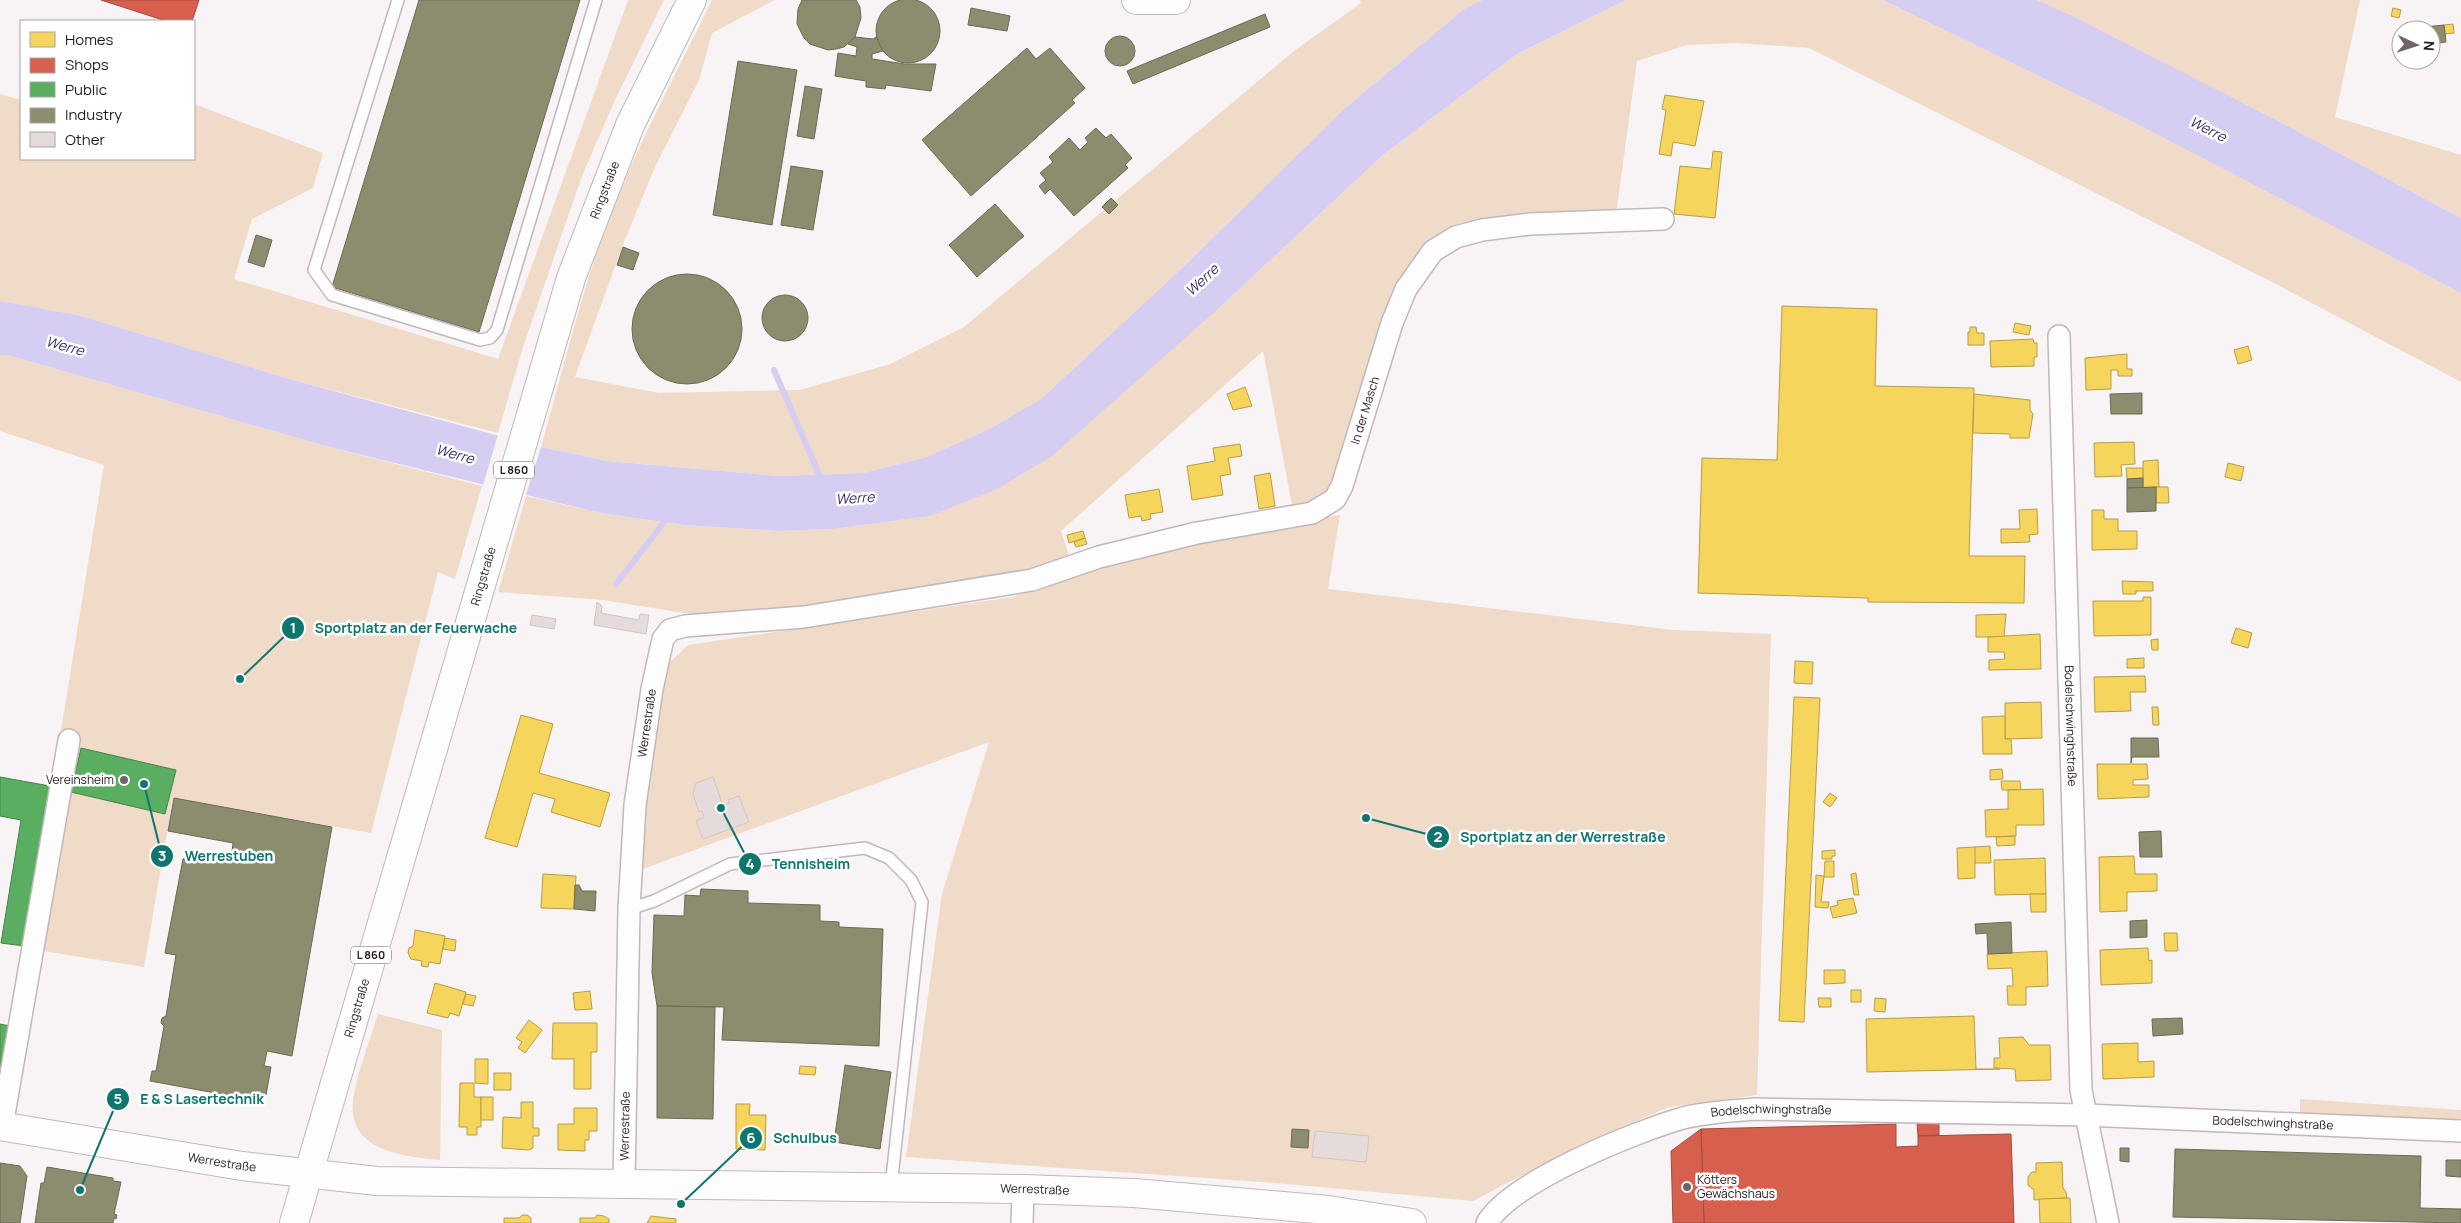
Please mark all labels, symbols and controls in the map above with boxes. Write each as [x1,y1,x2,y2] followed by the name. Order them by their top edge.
[20,20,195,160] legend
[2391,20,2441,70] north arrow
[65,29,114,50] text: Homes
[2420,40,2439,52] text: N
[65,54,109,75] text: Shops
[65,79,107,100] text: Public
[65,104,122,125] text: Industry
[2187,111,2230,146] water label: Werre
[65,129,106,150] text: Other
[586,159,623,221] street label: Ringstraße
[1181,259,1223,300] water label: Werre
[44,331,87,360] water label: Werre
[1346,374,1383,446] street label: In der Masch
[434,439,477,468] water label: Werre
[494,462,534,478] road number: L 860
[835,487,876,508] water label: Werre
[466,545,500,608] street label: Ringstraße
[280,613,528,642] callout: Sportplatz an der Feuerwache
[290,617,296,638] text: 1
[315,618,517,637] text: Sportplatz an der Feuerwache
[2061,665,2081,787] street label: Bodelschwinghstraße
[633,688,660,758] street label: Werrestraße
[46,771,114,788] place label: Vereinsheim
[118,774,130,786] marker: Vereinsheim
[1425,822,1676,851] callout: Sportplatz an der Werrestraße
[1434,826,1443,847] text: 2
[1460,827,1666,846] text: Sportplatz an der Werrestraße
[150,842,284,871] callout: Werrestuben
[158,845,166,866] text: 3
[185,846,273,865] text: Werrestuben
[737,849,861,878] callout: Tennisheim
[745,853,755,874] text: 4
[772,854,850,873] text: Tennisheim
[351,946,391,964] road number: L 860
[340,976,373,1039] street label: Ringstraße
[105,1084,274,1113] callout: E & S Lasertechnik
[114,1088,123,1109] text: 5
[140,1089,264,1108] text: E & S Lasertechnik
[615,1091,634,1161] street label: Werrestraße
[1710,1100,1832,1121] street label: Bodelschwinghstraße
[2212,1111,2334,1134] street label: Bodelschwinghstraße
[739,1124,847,1153] callout: Schulbus
[746,1127,756,1148] text: 6
[773,1128,837,1147] text: Schulbus
[187,1148,257,1176] street label: Werrestraße
[1697,1171,1775,1202] place label: Kötters Gewächshaus
[1000,1180,1070,1199] street label: Werrestraße
[1681,1181,1693,1193] marker: Kötters Gewächshaus

